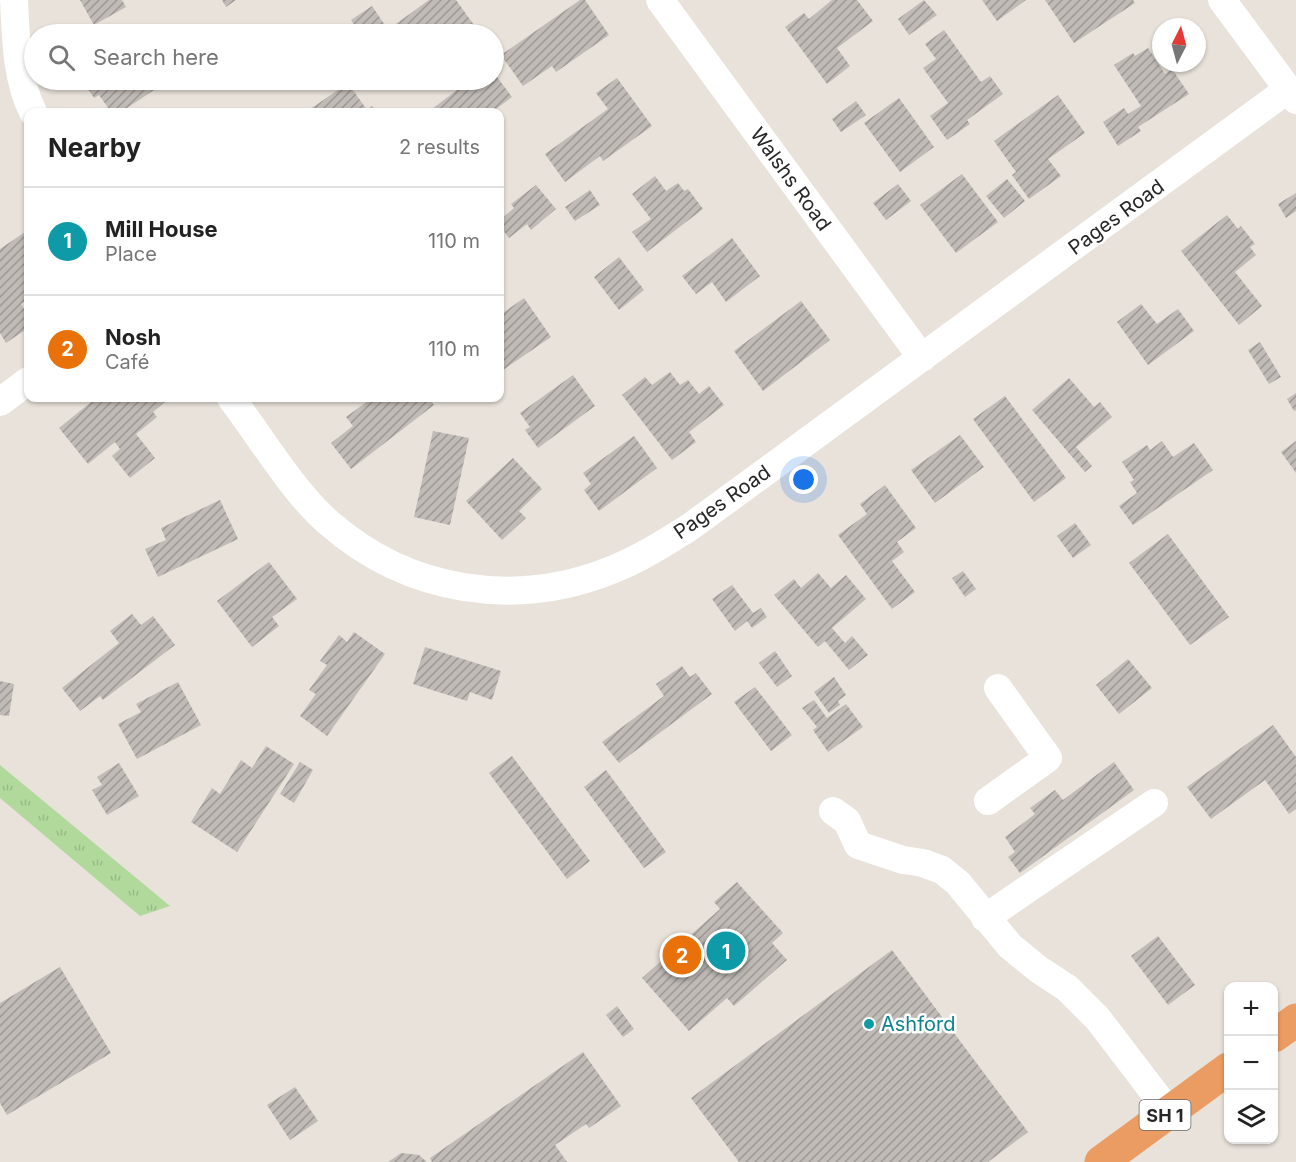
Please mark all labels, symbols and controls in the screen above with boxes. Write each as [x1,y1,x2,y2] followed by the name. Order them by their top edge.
[1152,18,1206,72] north arrow
[24,24,504,90] search box
[45,41,78,74] icon: search
[93,44,219,70] text: Search here
[746,123,836,235] street label: Walshs Road
[48,132,141,163] text: Nearby
[399,135,480,159] text: 2 results
[1063,174,1169,260] street label: Pages Road
[105,216,218,242] text: Mill House
[63,229,72,253] text: 1
[428,229,480,253] text: 110 m
[105,242,157,266] text: Place
[105,324,161,350] text: Nosh
[61,337,74,361] text: 2
[428,337,480,361] text: 110 m
[105,350,149,374] text: Café
[669,460,775,544] street label: Pages Road
[789,465,818,494] your location
[706,928,746,974] pin: 1
[662,932,702,978] pin: 2
[1224,982,1278,1144] map controls
[1224,982,1278,1036] button: +
[881,1012,955,1036] place label: Ashford
[862,1017,876,1031] marker: Ashford
[1224,1036,1278,1090] button: −
[1224,1090,1278,1144] button: layers
[1140,1100,1190,1130] road number: SH 1

